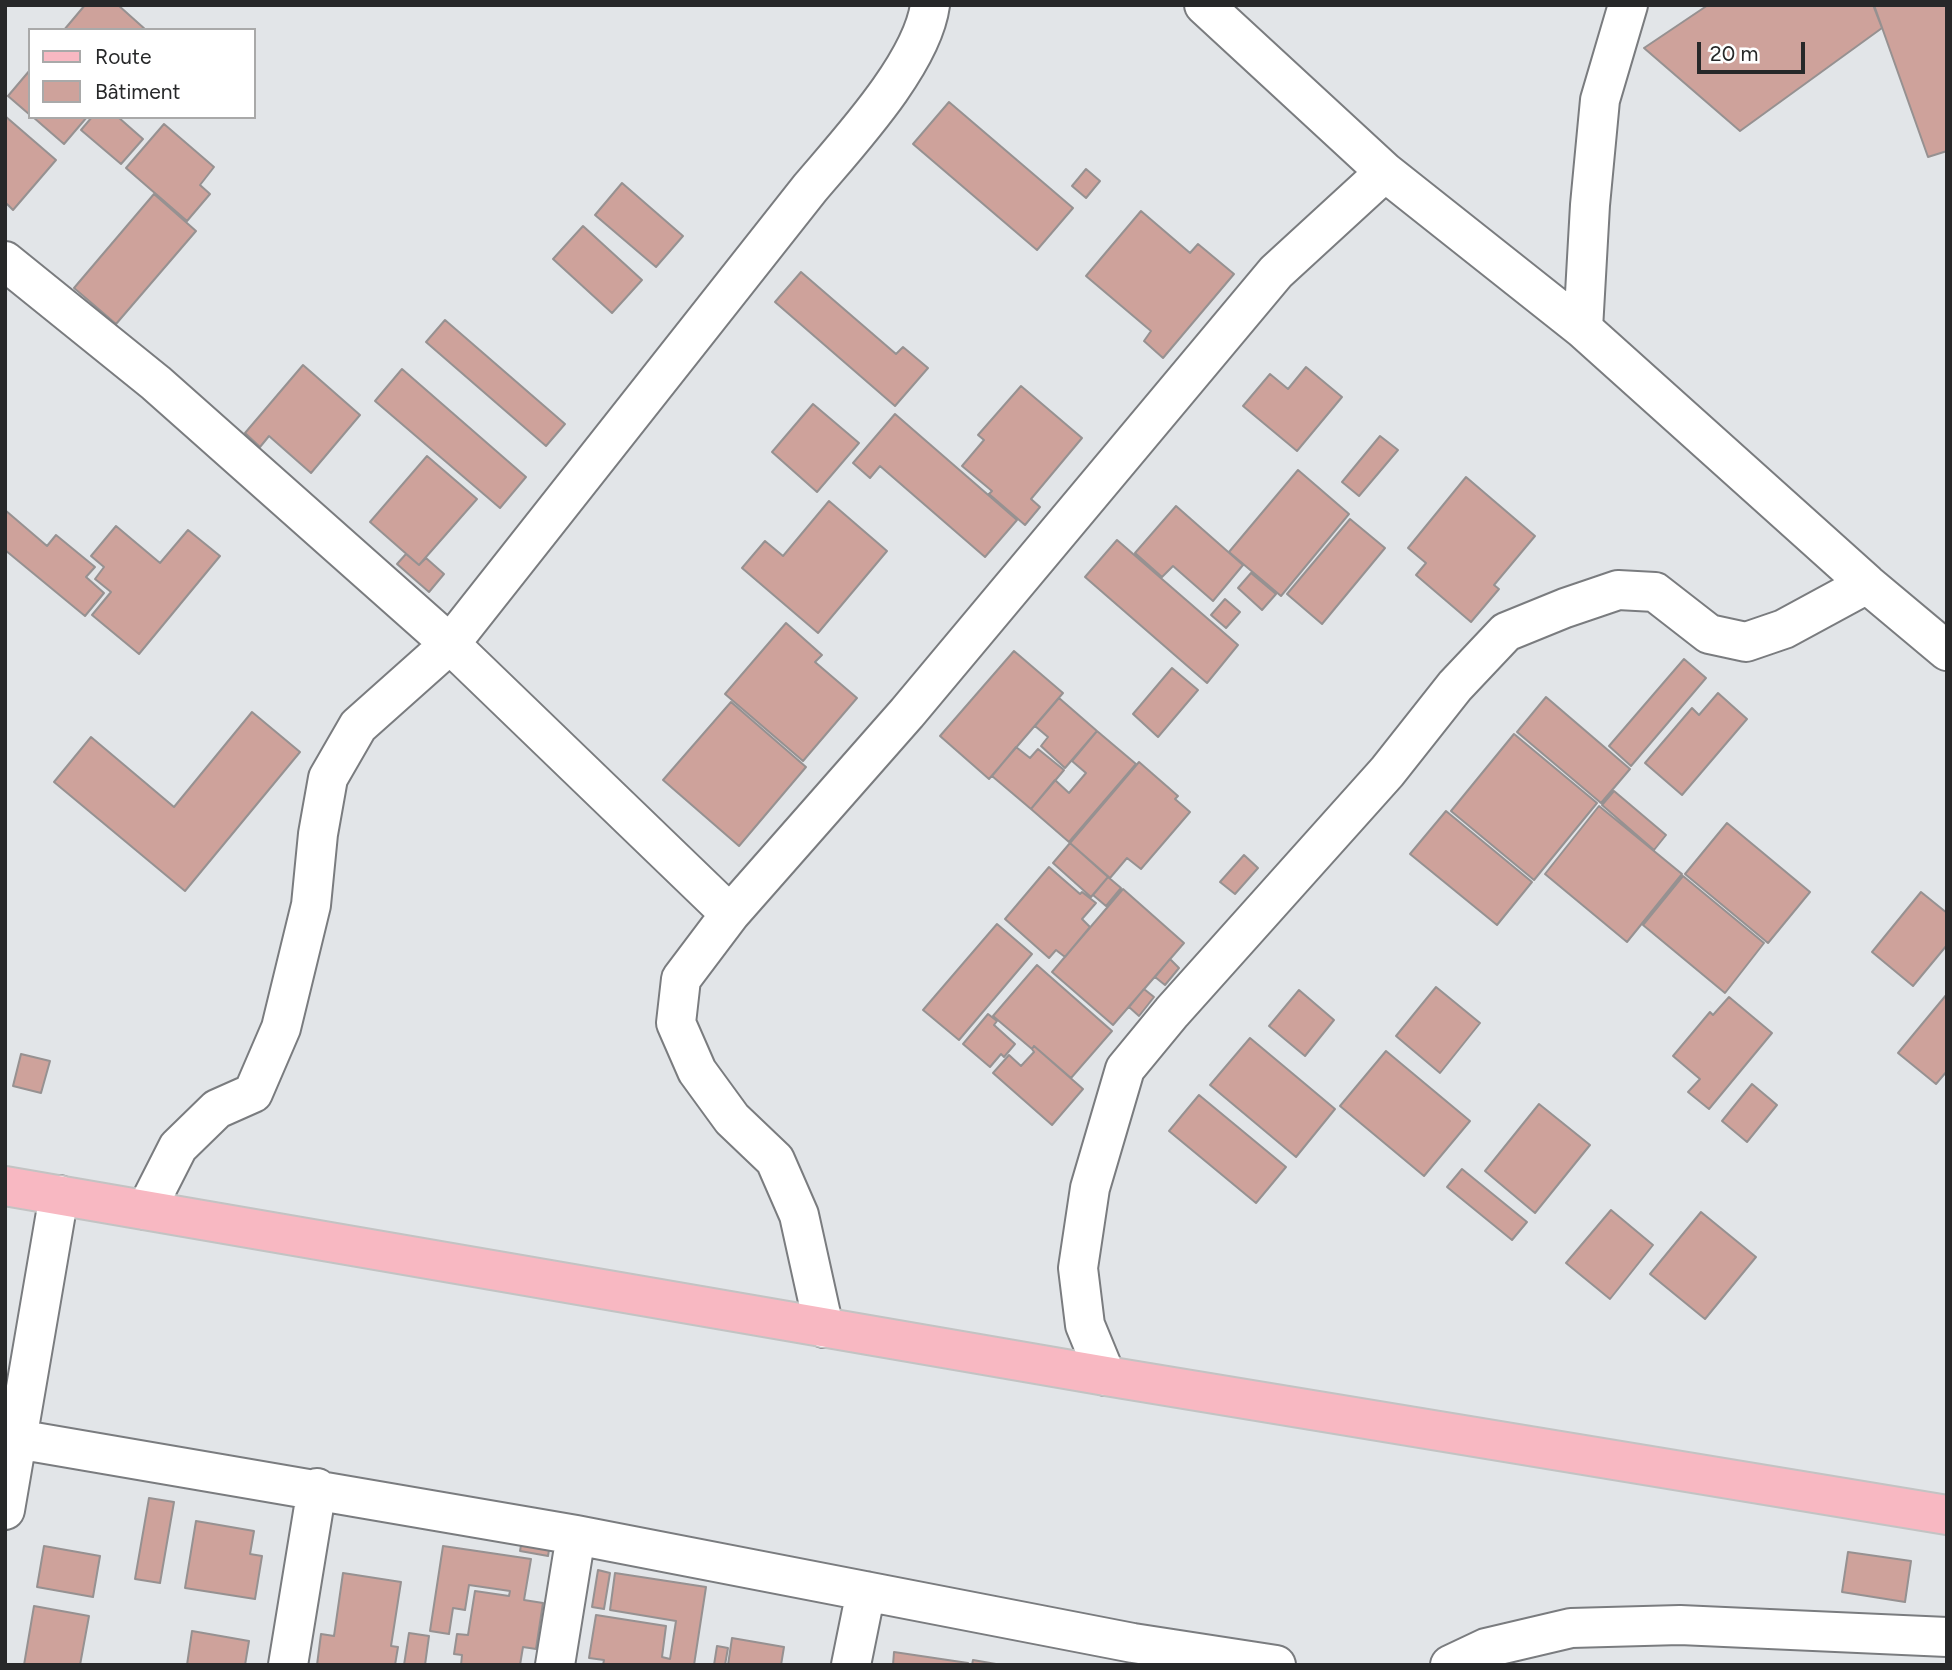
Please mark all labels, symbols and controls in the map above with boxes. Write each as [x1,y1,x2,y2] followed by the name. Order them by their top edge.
[28,28,256,119] legend
[1700,28,1808,72] scale bar
[1710,41,1758,66] text: 20 m
[95,44,151,69] text: Route
[95,79,180,104] text: Bâtiment

